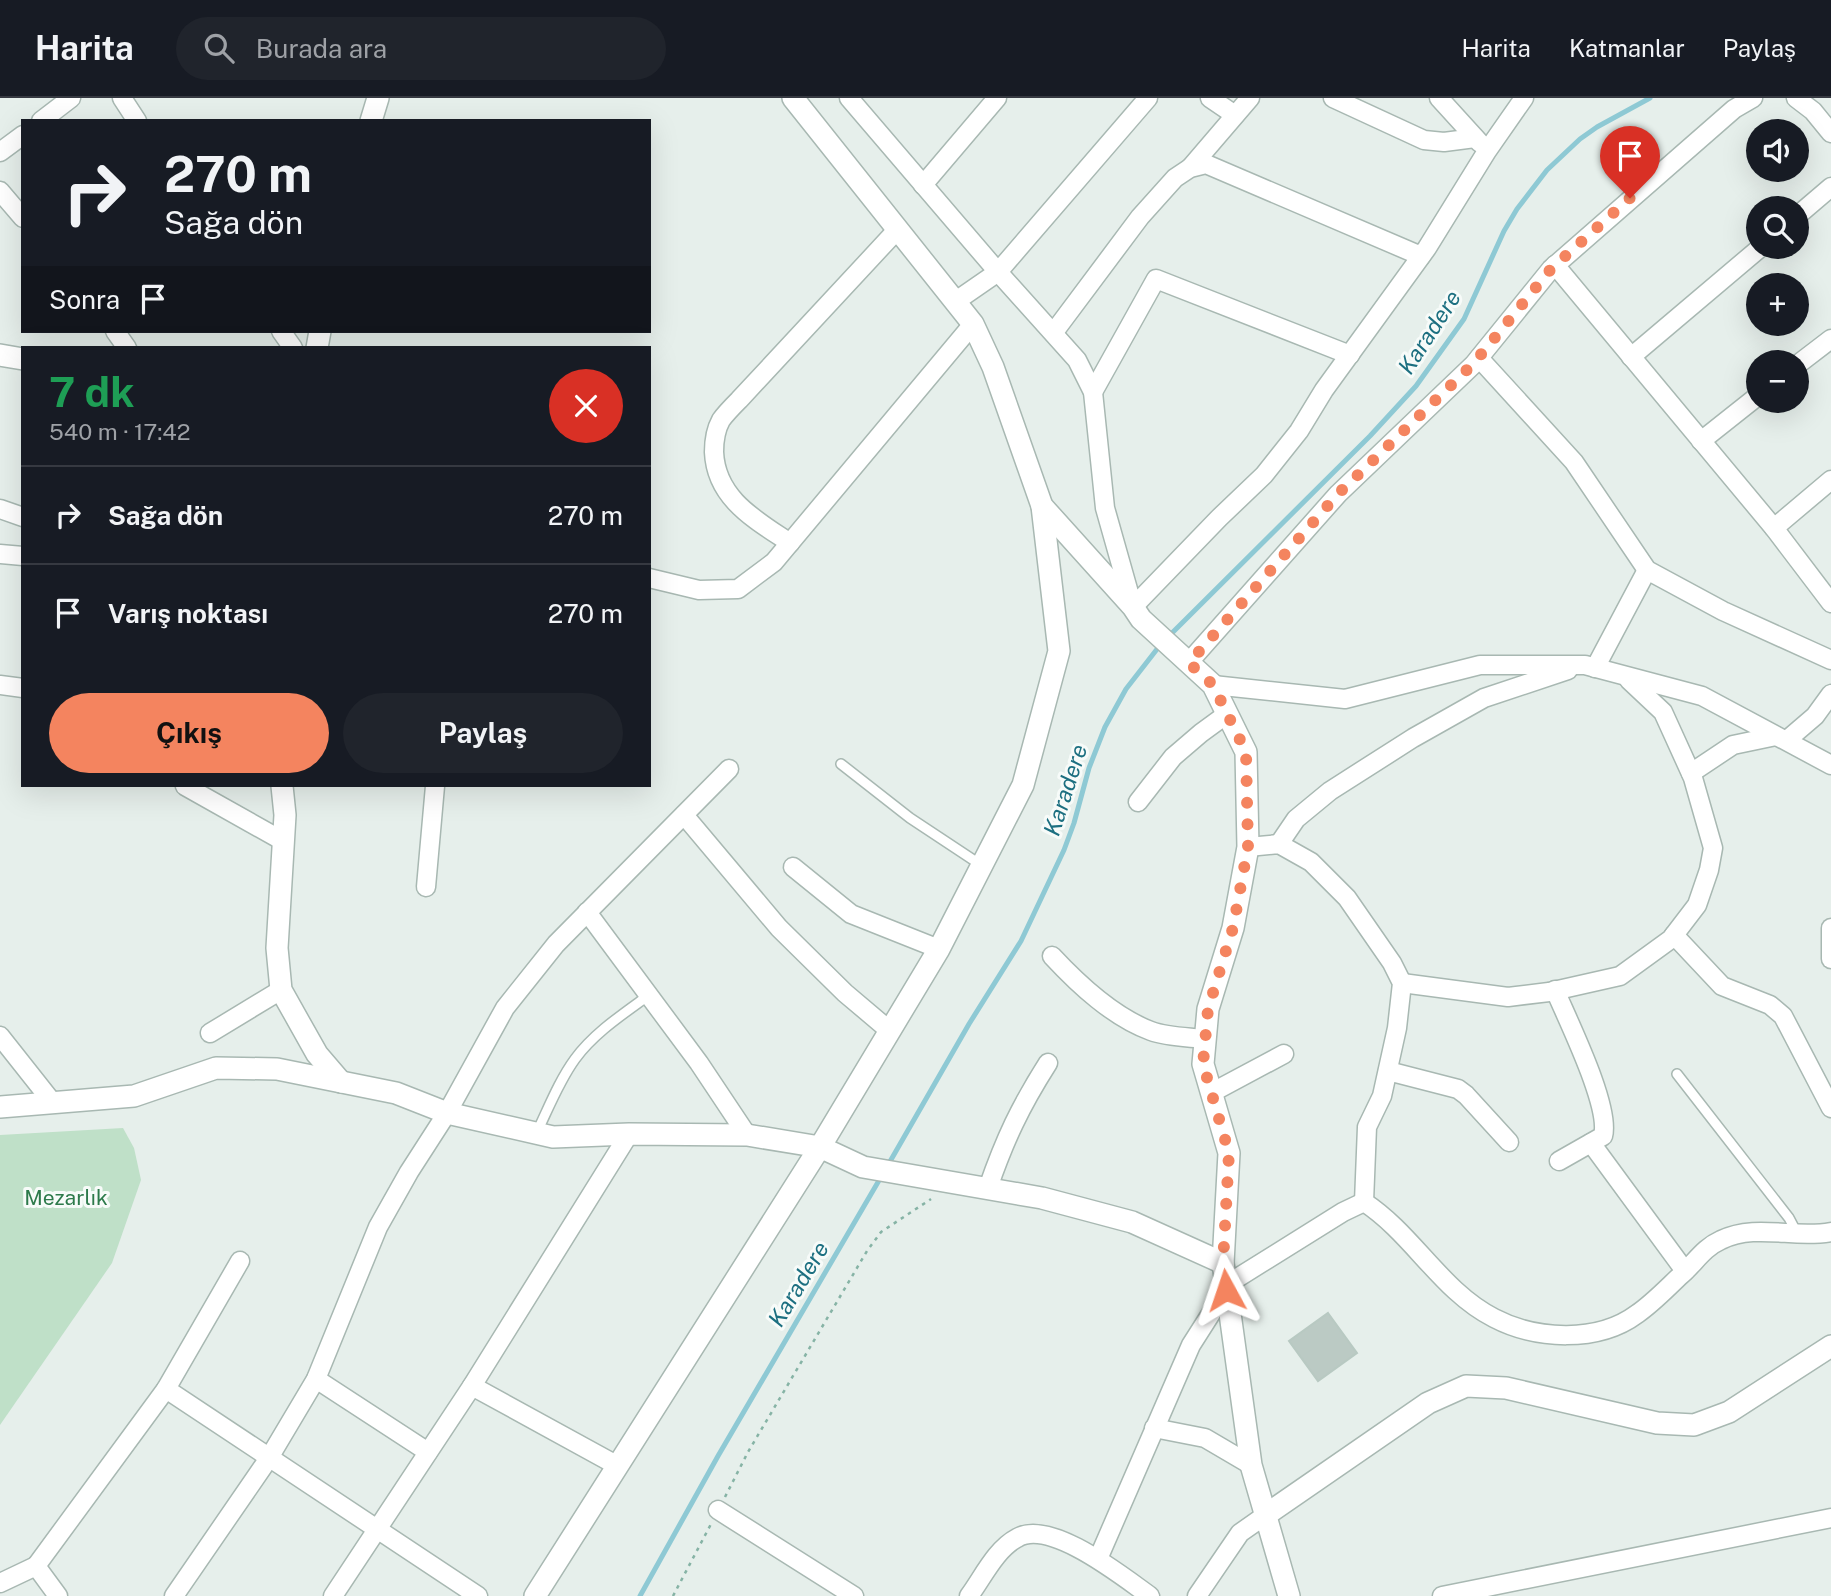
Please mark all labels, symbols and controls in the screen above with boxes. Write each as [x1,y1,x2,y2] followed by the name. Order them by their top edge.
[176,17,666,80] search box
[35,29,134,67] text: Harita
[200,29,238,67] icon: search
[256,33,387,64] text: Burada ara
[1462,34,1531,62] text: Harita
[1569,34,1685,62] text: Katmanlar
[1723,34,1796,62] text: Paylaş
[1746,119,1809,413] map controls
[1746,119,1809,182] button: sound
[1600,126,1660,198] pin
[1611,137,1649,175] icon: arrive
[164,145,312,203] text: 270 m
[49,147,140,238] icon: right
[1746,196,1809,259] button: search
[164,204,303,241] text: Sağa dön
[1746,273,1809,336] button: +
[134,280,172,318] icon: arrive
[49,284,120,315] text: Sonra
[1392,285,1466,379] water label: Karadere
[1746,350,1809,413] button: −
[49,367,135,416] text: 7 dk
[549,369,623,443] button: close
[49,418,190,445] text: 540 m · 17:42
[49,496,87,534] icon: right
[108,500,223,531] text: Sağa dön
[548,500,623,531] text: 270 m
[49,594,87,632] icon: arrive
[108,598,268,629] text: Varış noktası
[548,598,623,629] text: 270 m
[49,693,329,773] button: Çıkış
[343,693,623,773] button: Paylaş
[1038,741,1092,839] water label: Karadere
[24,1185,108,1210] park label: Mezarlık
[762,1237,834,1331] water label: Karadere
[1189,1253,1263,1327] position arrow

